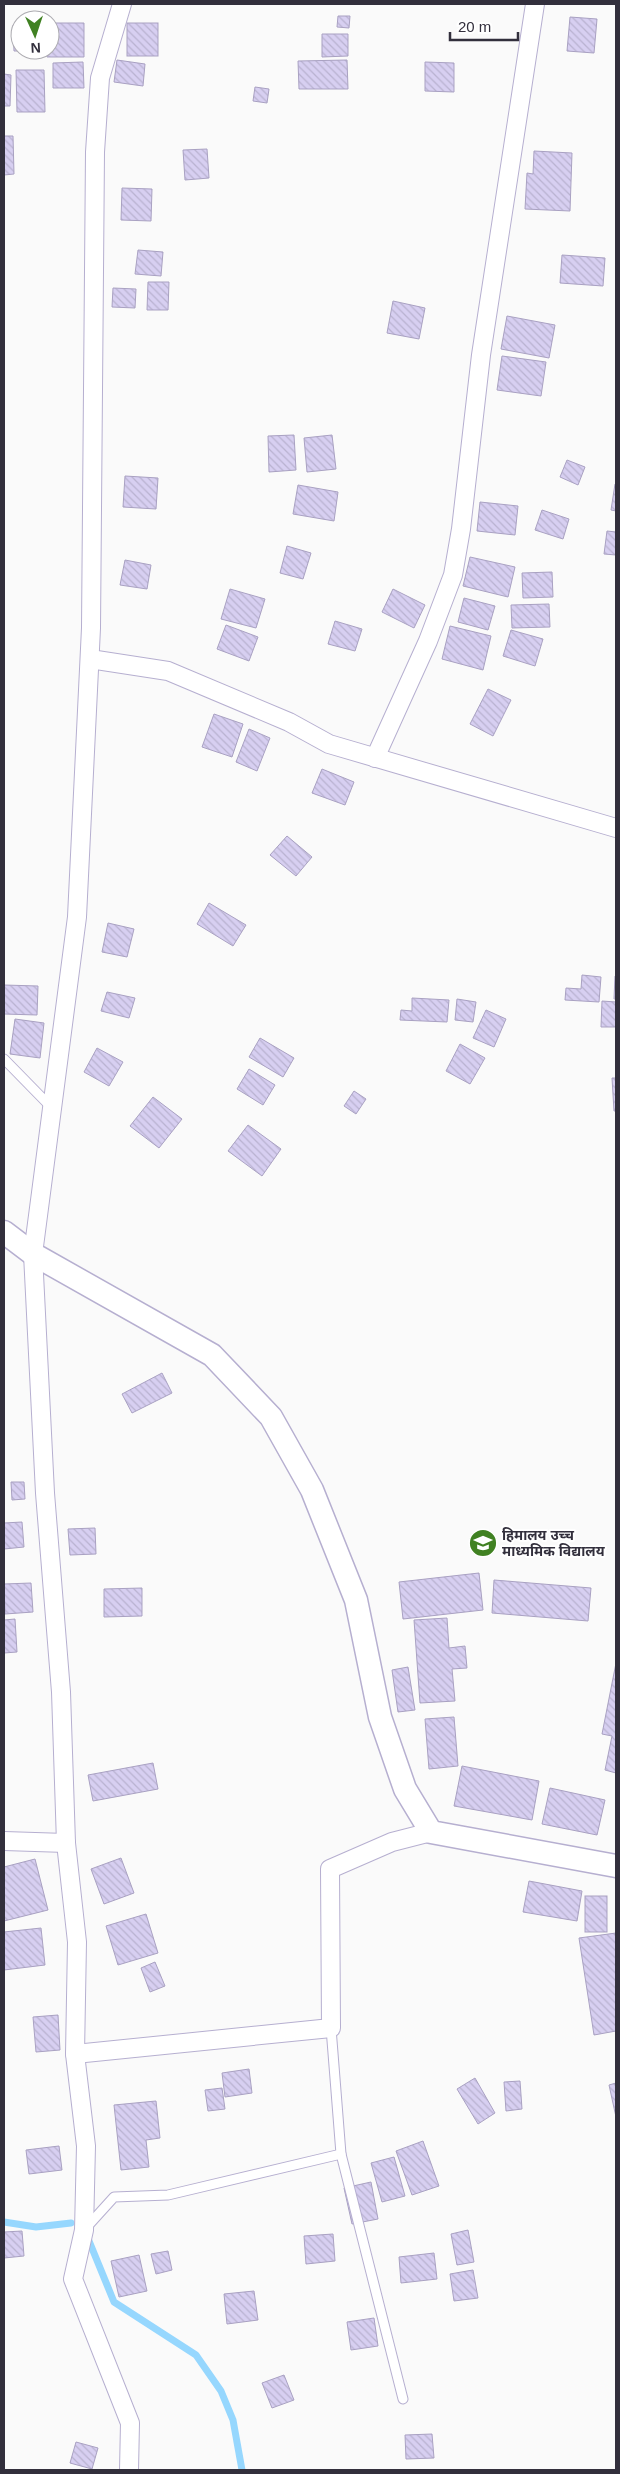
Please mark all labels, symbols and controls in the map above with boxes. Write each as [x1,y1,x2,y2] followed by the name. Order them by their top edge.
[10,10,60,60] north arrow
[450,10,518,42] scale bar
[458,18,491,35] text: 20 m
[30,40,41,56] text: N
[502,1527,606,1559] place label: हिमालय उच्च माध्यमिक विद्यालय
[468,1528,498,1558] school or university icon: हिमालय उच्च माध्यमिक विद्यालय

